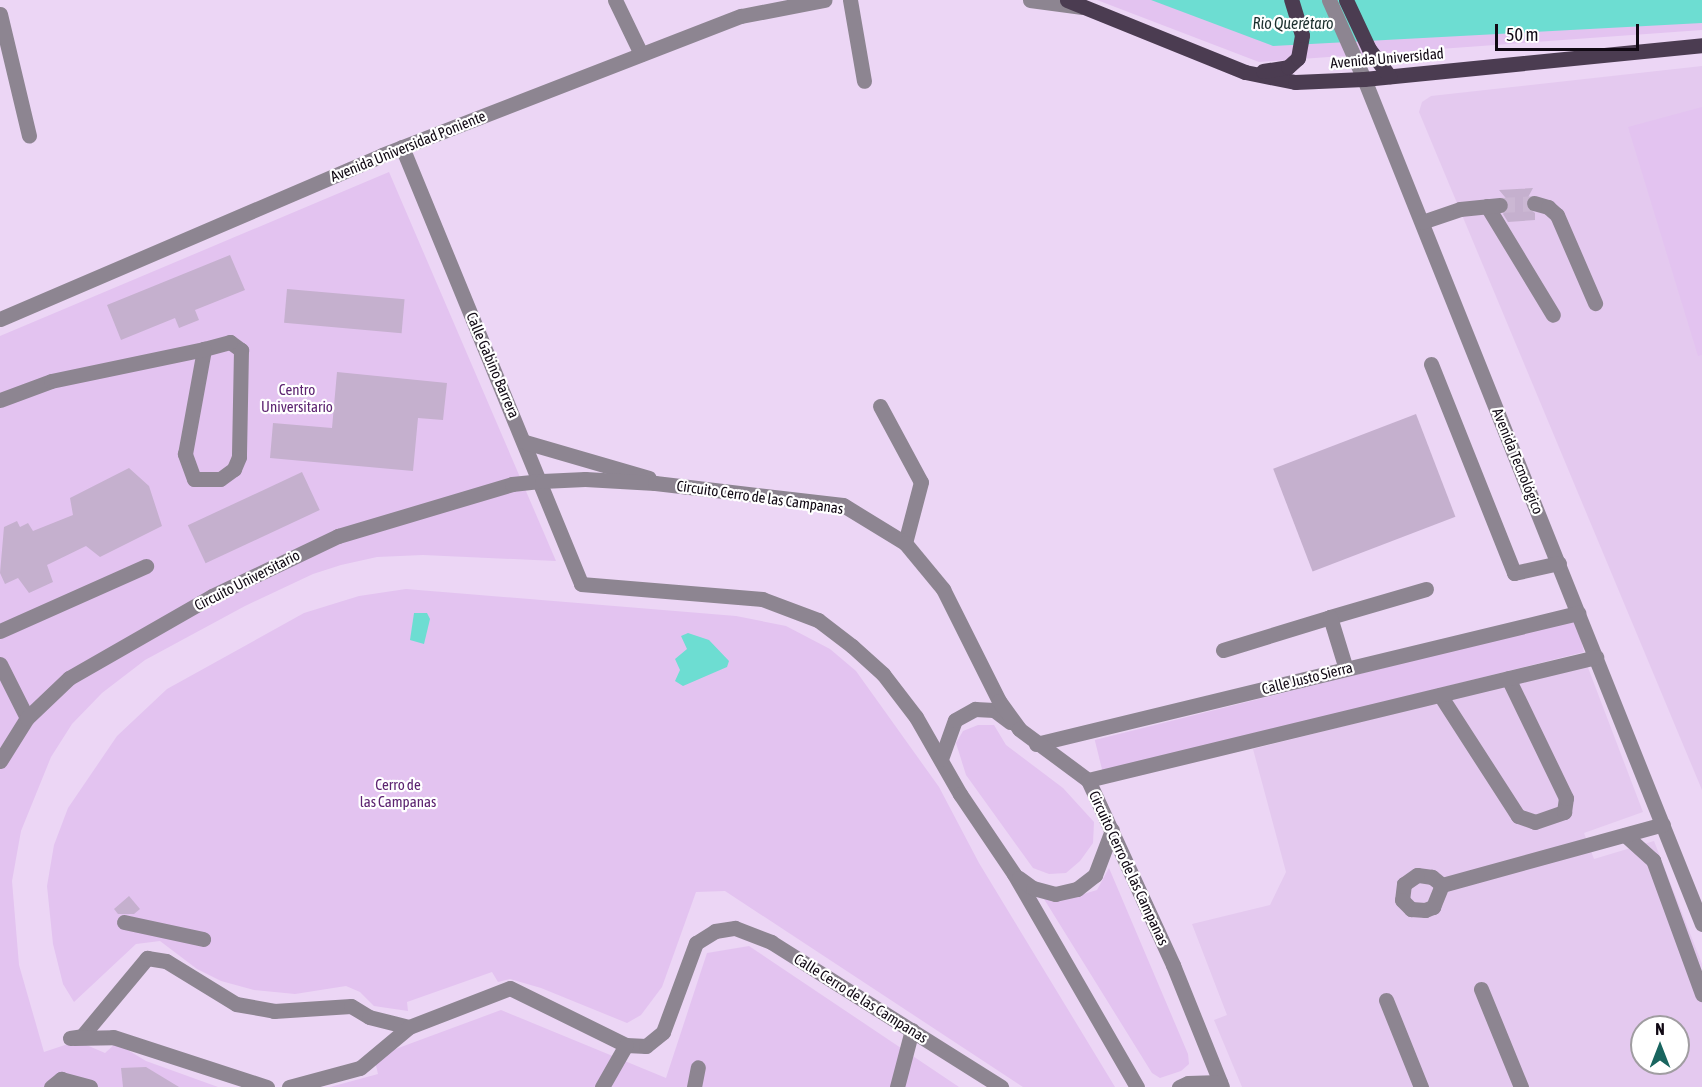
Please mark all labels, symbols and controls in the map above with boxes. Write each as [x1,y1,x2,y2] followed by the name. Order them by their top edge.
[1498,12,1642,50] scale bar
[1253,13,1333,33] water label: Rio Querétaro
[1506,24,1538,45] text: 50 m
[1330,44,1444,72] street label: Avenida Universidad
[328,107,488,185] street label: Avenida Universidad Poniente
[463,309,523,421] street label: Calle Gabino Barrera
[261,380,333,415] park label: Centro Universitario
[1489,405,1547,517] street label: Avenida Tecnológico
[676,476,844,518] street label: Circuito Cerro de las Campanas
[191,546,303,614] street label: Circuito Universitario
[1260,658,1354,698] street label: Calle Justo Sierra
[360,775,436,810] park label: Cerro de las Campanas
[1085,788,1173,948] street label: Circuito Cerro de las Campanas
[791,949,931,1047] street label: Calle Cerro de las Campanas
[1630,1015,1690,1075] north arrow
[1655,1020,1665,1038] text: N

